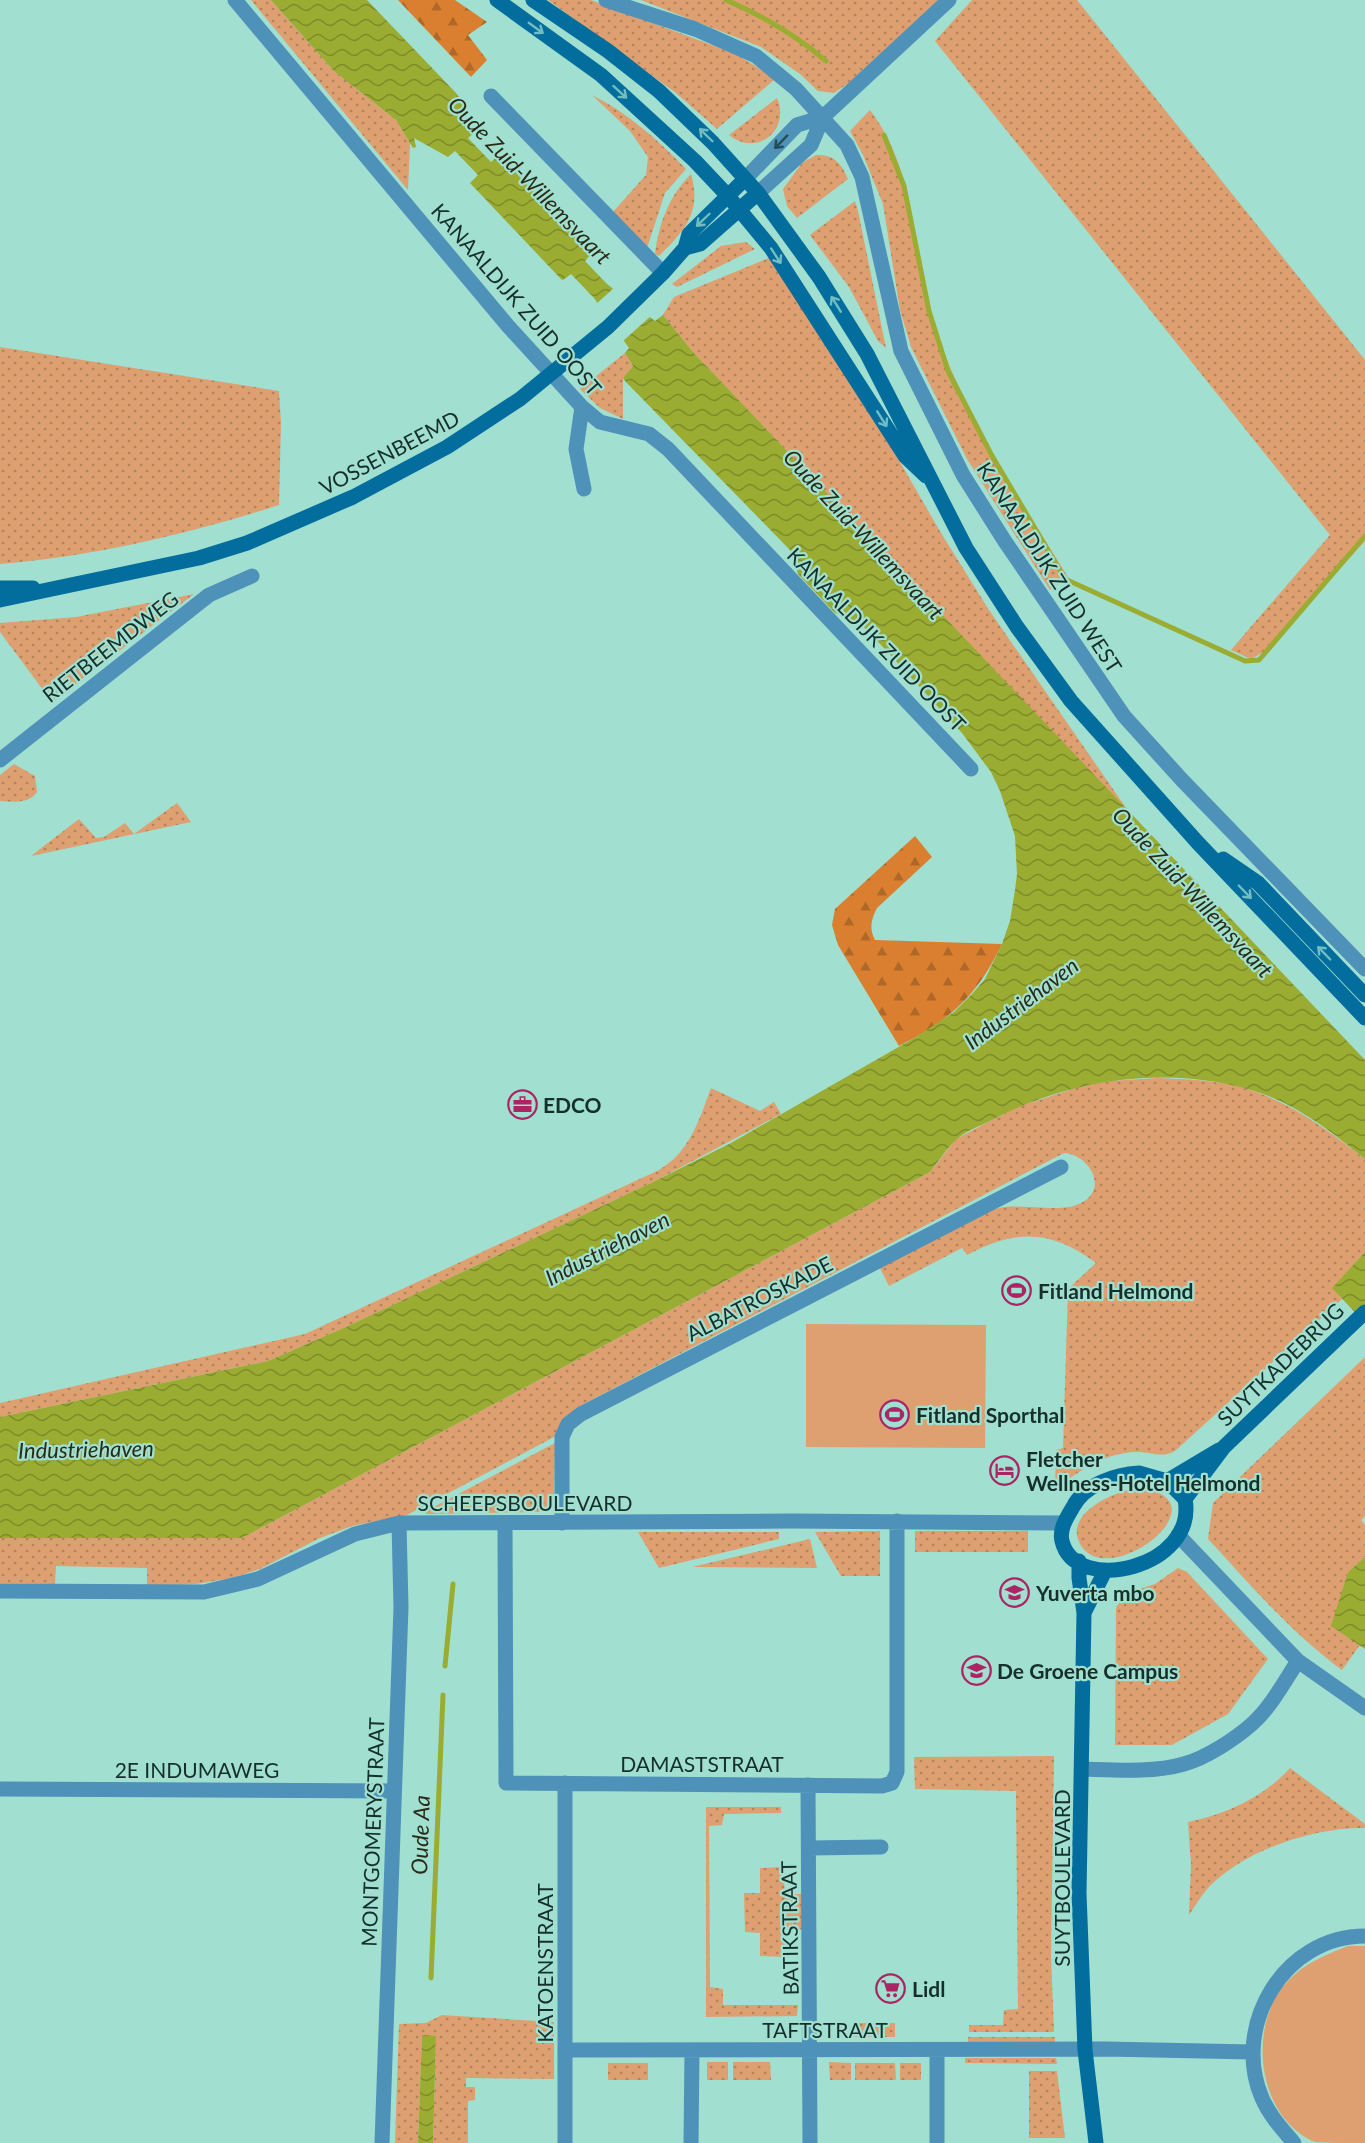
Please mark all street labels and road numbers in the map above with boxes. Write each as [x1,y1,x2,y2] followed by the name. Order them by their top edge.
[427,198,608,401] street label: KANAALDIJK ZUID OOST
[315,405,463,499] street label: VOSSENBEEMD
[973,457,1128,678] street label: KANAALDIJK ZUID WEST
[783,542,972,737] street label: KANAALDIJK ZUID OOST
[37,585,183,707] street label: RIETBEEMDWEG
[682,1250,836,1346] street label: ALBATROSKADE
[1212,1297,1348,1431] street label: SUYTKADEBRUG
[418,1490,632,1515] street label: SCHEEPSBOULEVARD
[356,1716,389,1947] street label: MONTGOMERYSTRAAT
[620,1751,784,1776] street label: DAMASTSTRAAT
[115,1757,279,1782] street label: 2E INDUMAWEG
[1049,1789,1074,1967] street label: SUYTBOULEVARD
[775,1860,803,1996] street label: BATIKSTRAAT
[532,1883,557,2043] street label: KATOENSTRAAT
[762,2017,888,2042] street label: TAFTSTRAAT

